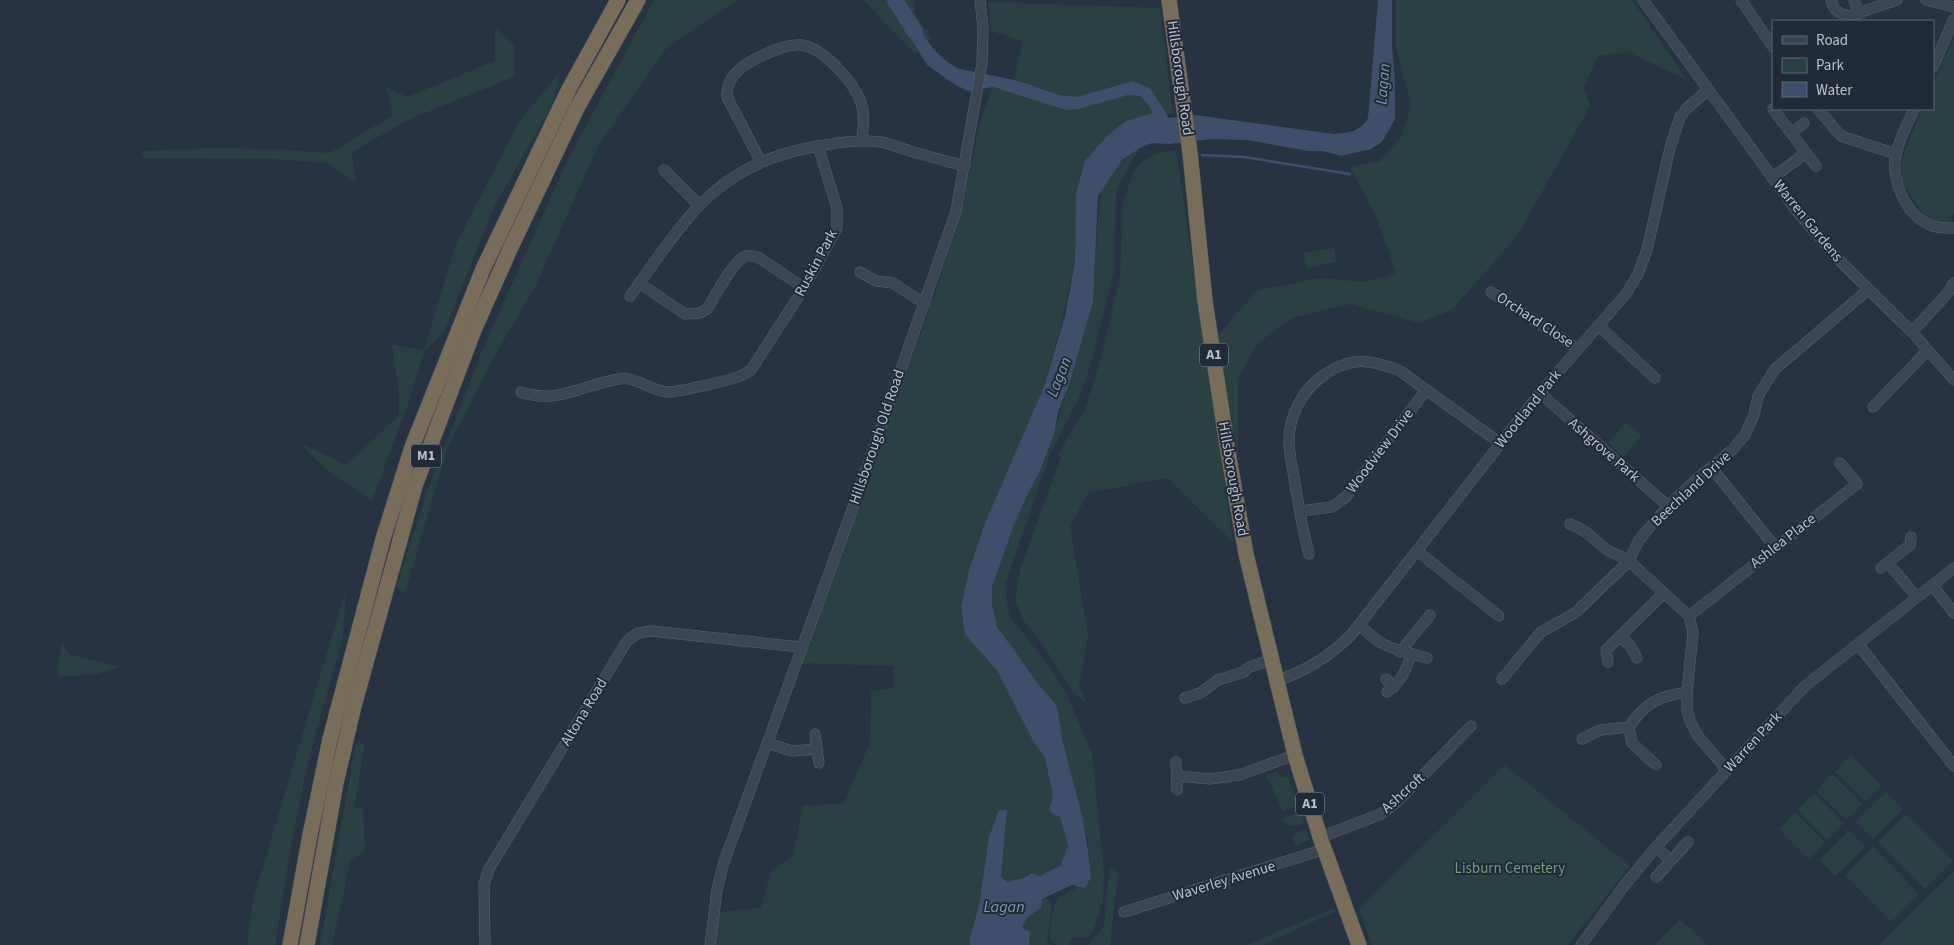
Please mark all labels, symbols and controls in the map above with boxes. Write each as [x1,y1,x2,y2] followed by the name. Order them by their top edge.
[1162,19,1198,137] street label: Hillsborough Road
[1772,20,1934,110] legend
[1816,30,1848,51] text: Road
[1816,55,1845,76] text: Park
[1370,63,1396,105] water label: Lagan
[1816,80,1853,101] text: Water
[1768,175,1848,267] street label: Warren Gardens
[790,225,843,300] street label: Ruskin Park
[1492,287,1578,353] street label: Orchard Close
[1200,344,1228,366] road number: A1
[1041,354,1077,400] water label: Lagan
[1490,365,1567,453] street label: Woodland Park
[844,367,910,507] street label: Hillsborough Old Road
[1341,404,1419,498] street label: Woodview Drive
[1564,413,1645,488] street label: Ashgrove Park
[1213,420,1253,538] street label: Hillsborough Road
[411,444,441,468] road number: M1
[1646,446,1736,532] street label: Beechland Drive
[1746,509,1820,573] street label: Ashlea Place
[555,674,613,750] street label: Altona Road
[1719,707,1787,777] street label: Warren Park
[1377,768,1429,818] street label: Ashcroft
[1296,792,1324,816] road number: A1
[1170,855,1278,907] street label: Waverley Avenue
[1455,858,1565,879] park label: Lisburn Cemetery
[983,896,1025,918] water label: Lagan

